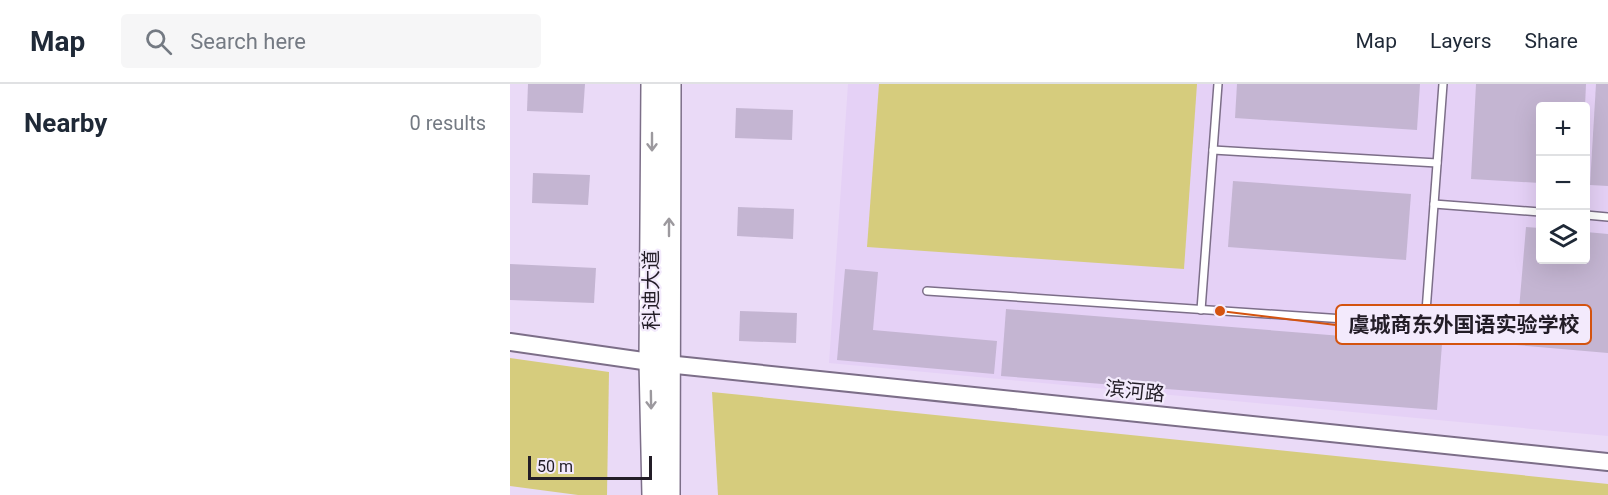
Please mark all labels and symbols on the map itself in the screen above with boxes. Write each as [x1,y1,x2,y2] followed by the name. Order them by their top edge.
[646,132,657,152] one-way arrow
[663,217,675,237] one-way arrow
[639,250,663,330] street label: 科迪大道
[1336,305,1591,344] callout: 虞城商东外国语实验学校
[1349,313,1580,337] text: 虞城商东外国语实验学校
[1104,376,1166,406] street label: 滨河路
[645,390,657,410] one-way arrow
[528,453,652,480] scale bar

